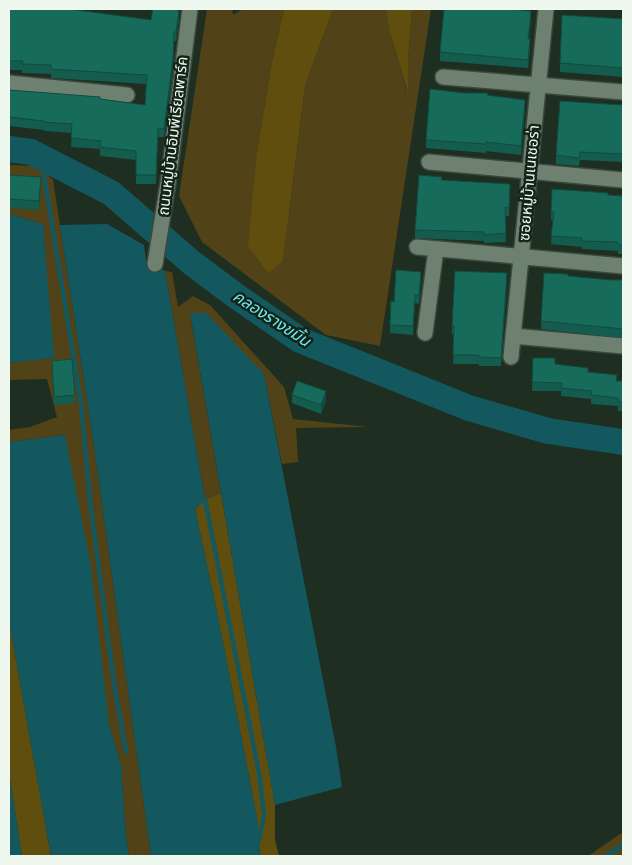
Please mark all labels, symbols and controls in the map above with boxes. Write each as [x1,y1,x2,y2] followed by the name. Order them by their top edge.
[153,55,192,217] street label: ถนนหมู่บ้านอิมพีเรียลพาร์ค
[514,124,543,242] street label: ซอยหมู่บ้านเนเชอร่า
[230,286,315,350] water label: คลองรางขมิ้น

